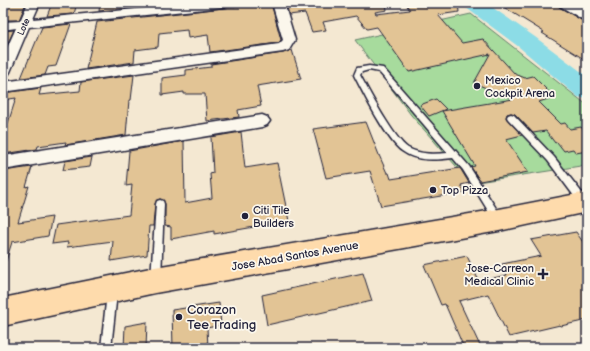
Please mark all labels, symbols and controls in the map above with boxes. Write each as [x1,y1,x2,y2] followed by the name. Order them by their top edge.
[15,16,33,37] street label: Lote
[485,74,555,100] place label: Mexico Cockpit Arena
[472,81,482,91] marker: Mexico Cockpit Arena
[441,184,488,197] place label: Top Pizza
[428,185,438,195] marker: Top Pizza
[253,204,294,230] place label: Citi Tile Builders
[240,211,250,221] marker: Citi Tile Builders
[231,238,360,274] street label: Jose Abad Santos Avenue
[464,262,534,288] place label: Jose-Carreon Medical Clinic
[537,268,549,280] marker: Jose-Carreon Medical Clinic
[187,302,256,333] place label: Corazon Tee Trading
[174,312,184,322] marker: Corazon Tee Trading

